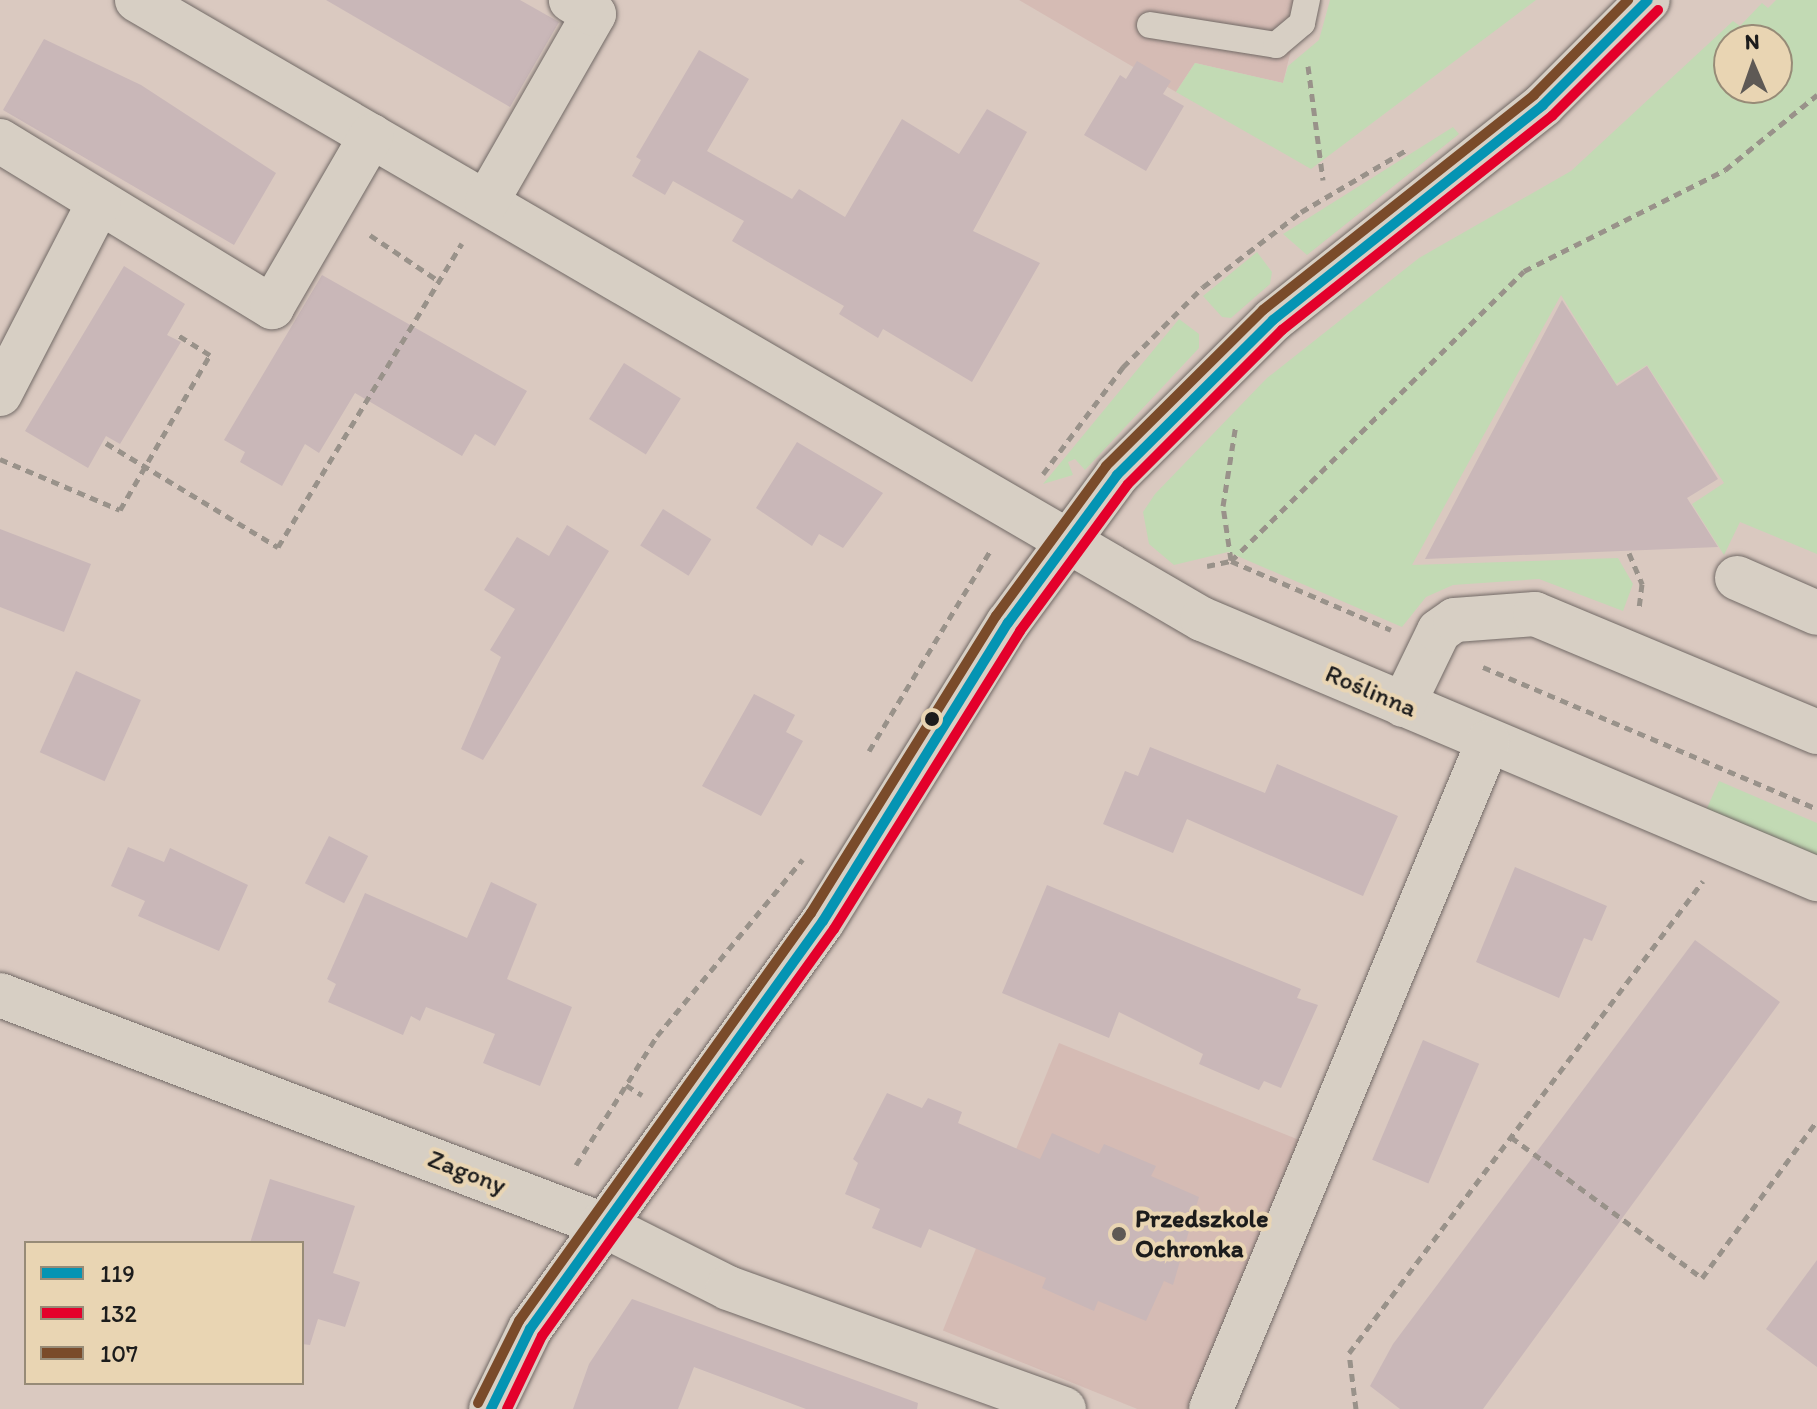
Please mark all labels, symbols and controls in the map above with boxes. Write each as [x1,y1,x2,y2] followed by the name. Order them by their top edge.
[1713,24,1793,104] north arrow
[1744,28,1760,55] text: N
[1320,658,1422,724] street label: Roślinna
[924,711,940,727] unlabelled marker
[424,1143,510,1201] street label: Zagony
[1135,1203,1268,1264] place label: Przedszkole Ochronka
[1110,1225,1128,1243] marker: Przedszkole Ochronka
[24,1241,304,1385] legend
[100,1259,135,1288] text: 119
[100,1299,137,1328] text: 132
[100,1339,138,1368] text: 107

